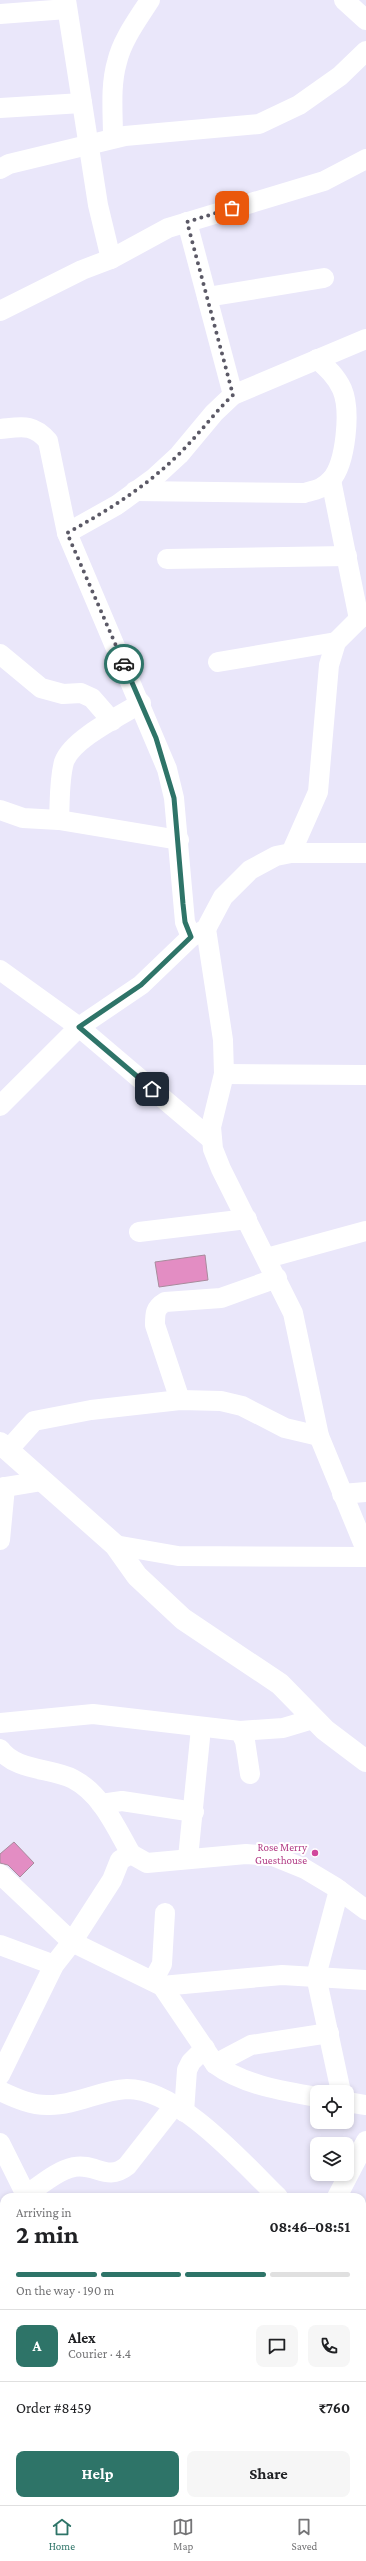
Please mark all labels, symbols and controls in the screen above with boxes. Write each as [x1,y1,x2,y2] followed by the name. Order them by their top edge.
[215,191,249,225] pin
[221,197,243,219] icon: bag
[104,644,144,684] courier
[113,653,135,675] icon: car
[135,1072,169,1106] pin
[141,1078,163,1100] icon: home
[255,1841,308,1866] place label: Rose Merry Guesthouse
[310,1848,320,1858] marker: Rose Merry Guesthouse
[310,2085,354,2181] map controls
[310,2085,354,2129] button: locate
[310,2137,354,2181] button: layers
[16,2205,72,2220] text: Arriving in
[269,2219,350,2235] text: 08:46–08:51
[16,2220,79,2249] text: 2 min
[16,2283,114,2298] text: On the way · 190 m
[256,2325,298,2367] button: chat
[308,2325,350,2367] button: phone
[68,2330,96,2346] text: Alex
[33,2338,41,2354] text: A
[68,2346,131,2361] text: Courier · 4.4
[16,2400,92,2416] text: Order #8459
[318,2400,350,2416] text: ₹760
[16,2451,179,2497] button: Help
[187,2451,350,2497] button: Share
[49,2516,75,2552] tab: Home
[172,2516,194,2552] tab: Map
[292,2516,317,2552] tab: Saved

